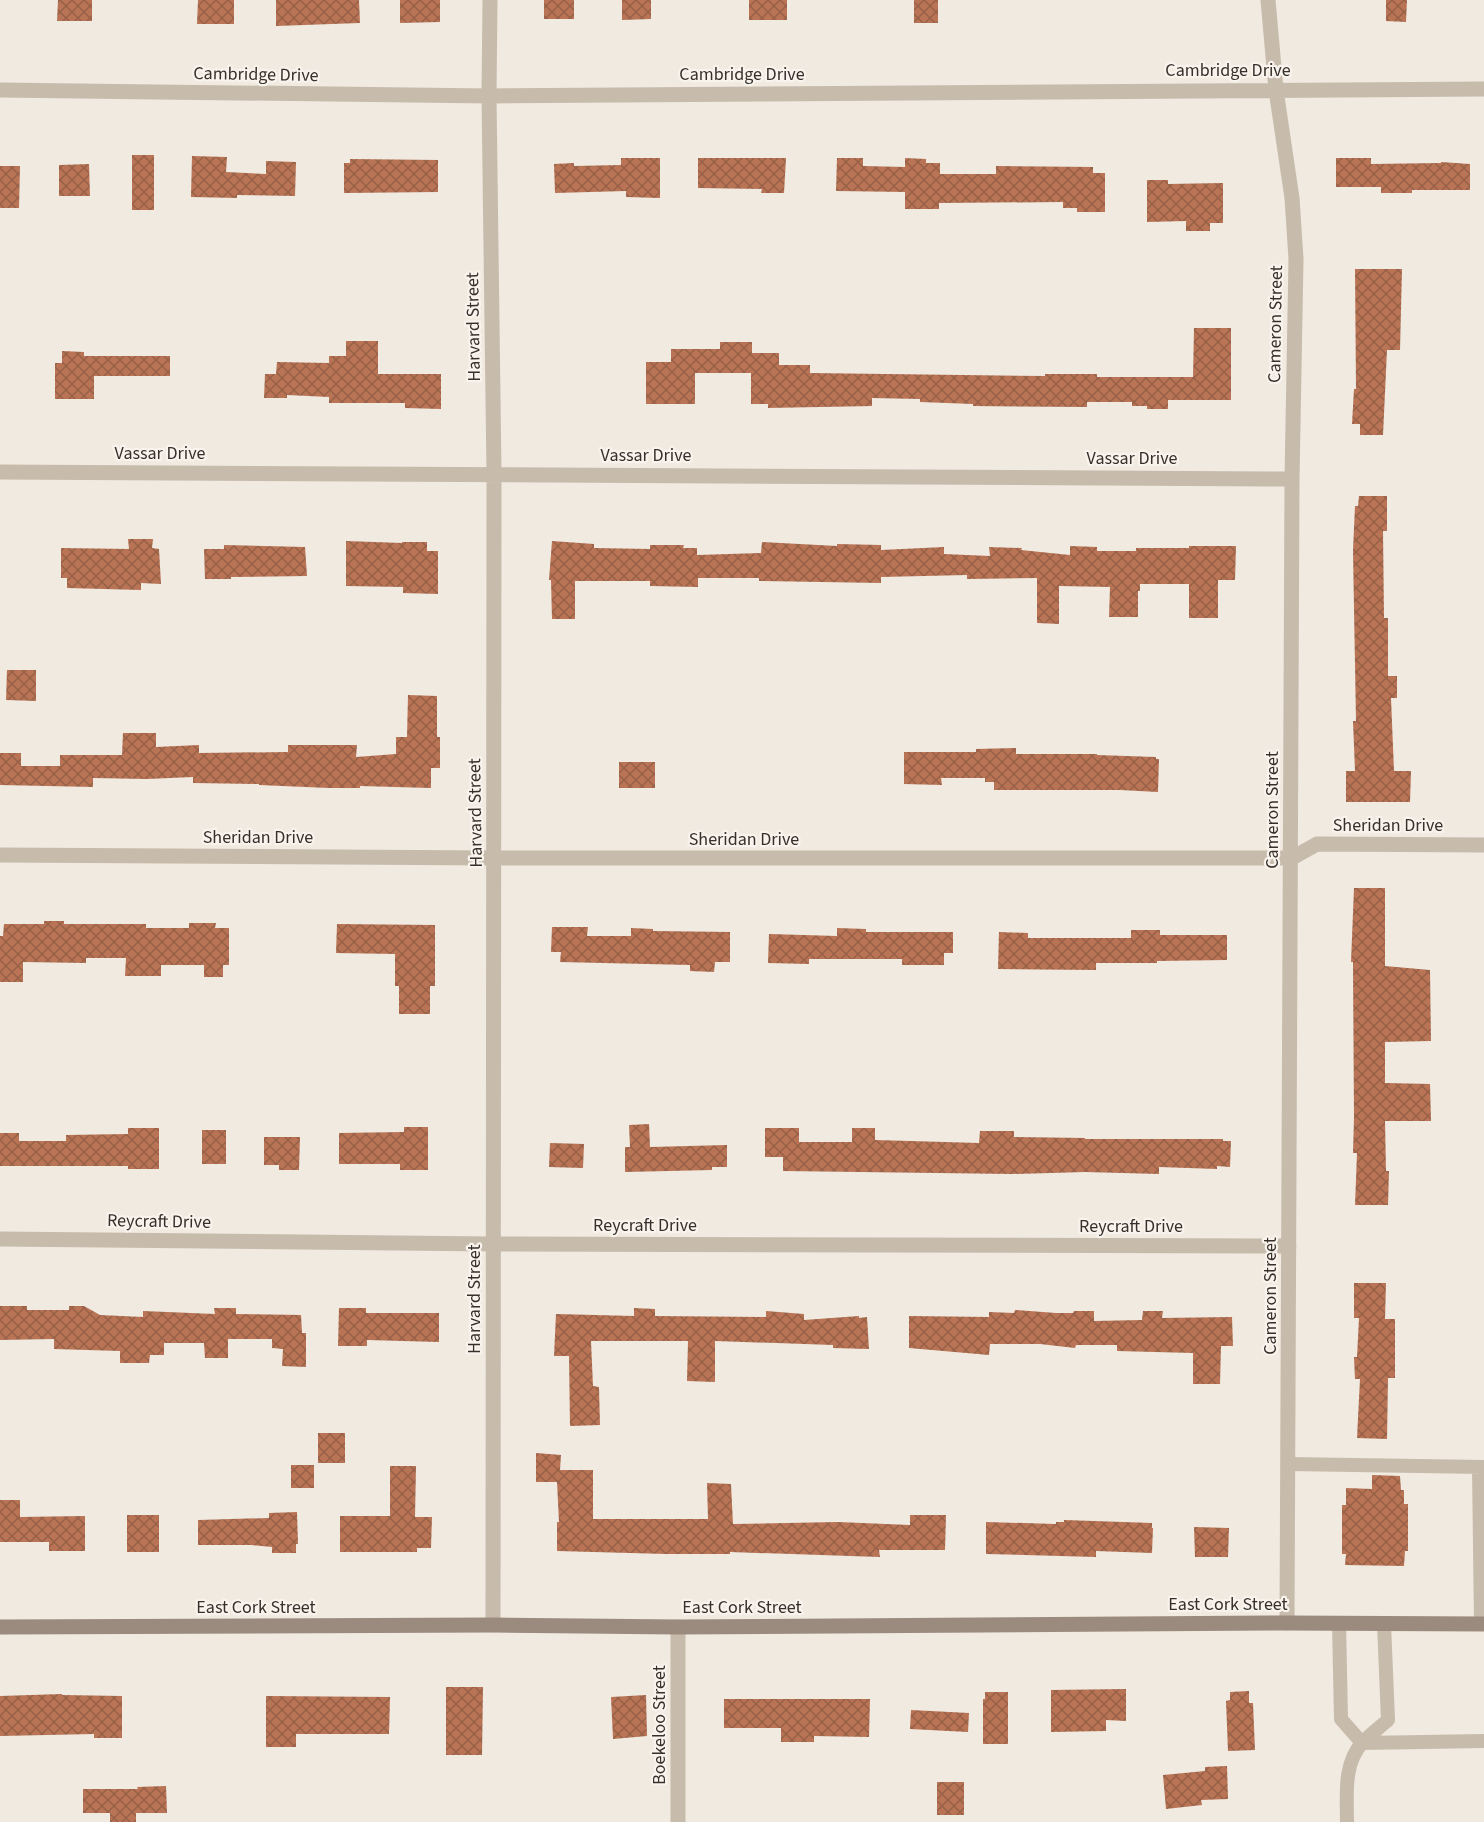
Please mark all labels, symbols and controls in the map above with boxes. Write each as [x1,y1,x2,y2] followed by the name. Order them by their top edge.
[1165,58,1291,83] street label: Cambridge Drive
[193,61,319,88] street label: Cambridge Drive
[679,62,805,87] street label: Cambridge Drive
[1262,265,1289,383] street label: Cameron Street
[460,272,487,382] street label: Harvard Street
[115,441,206,466] street label: Vassar Drive
[601,443,692,468] street label: Vassar Drive
[1087,446,1178,471] street label: Vassar Drive
[1260,751,1285,869] street label: Cameron Street
[462,758,489,868] street label: Harvard Street
[1333,813,1443,838] street label: Sheridan Drive
[203,825,313,850] street label: Sheridan Drive
[689,827,799,852] street label: Sheridan Drive
[107,1208,211,1235] street label: Reycraft Drive
[593,1213,697,1238] street label: Reycraft Drive
[1079,1214,1183,1239] street label: Reycraft Drive
[1258,1237,1283,1355] street label: Cameron Street
[462,1244,487,1354] street label: Harvard Street
[1168,1592,1288,1617] street label: East Cork Street
[196,1595,316,1620] street label: East Cork Street
[682,1595,802,1620] street label: East Cork Street
[647,1665,672,1785] street label: Boekeloo Street

